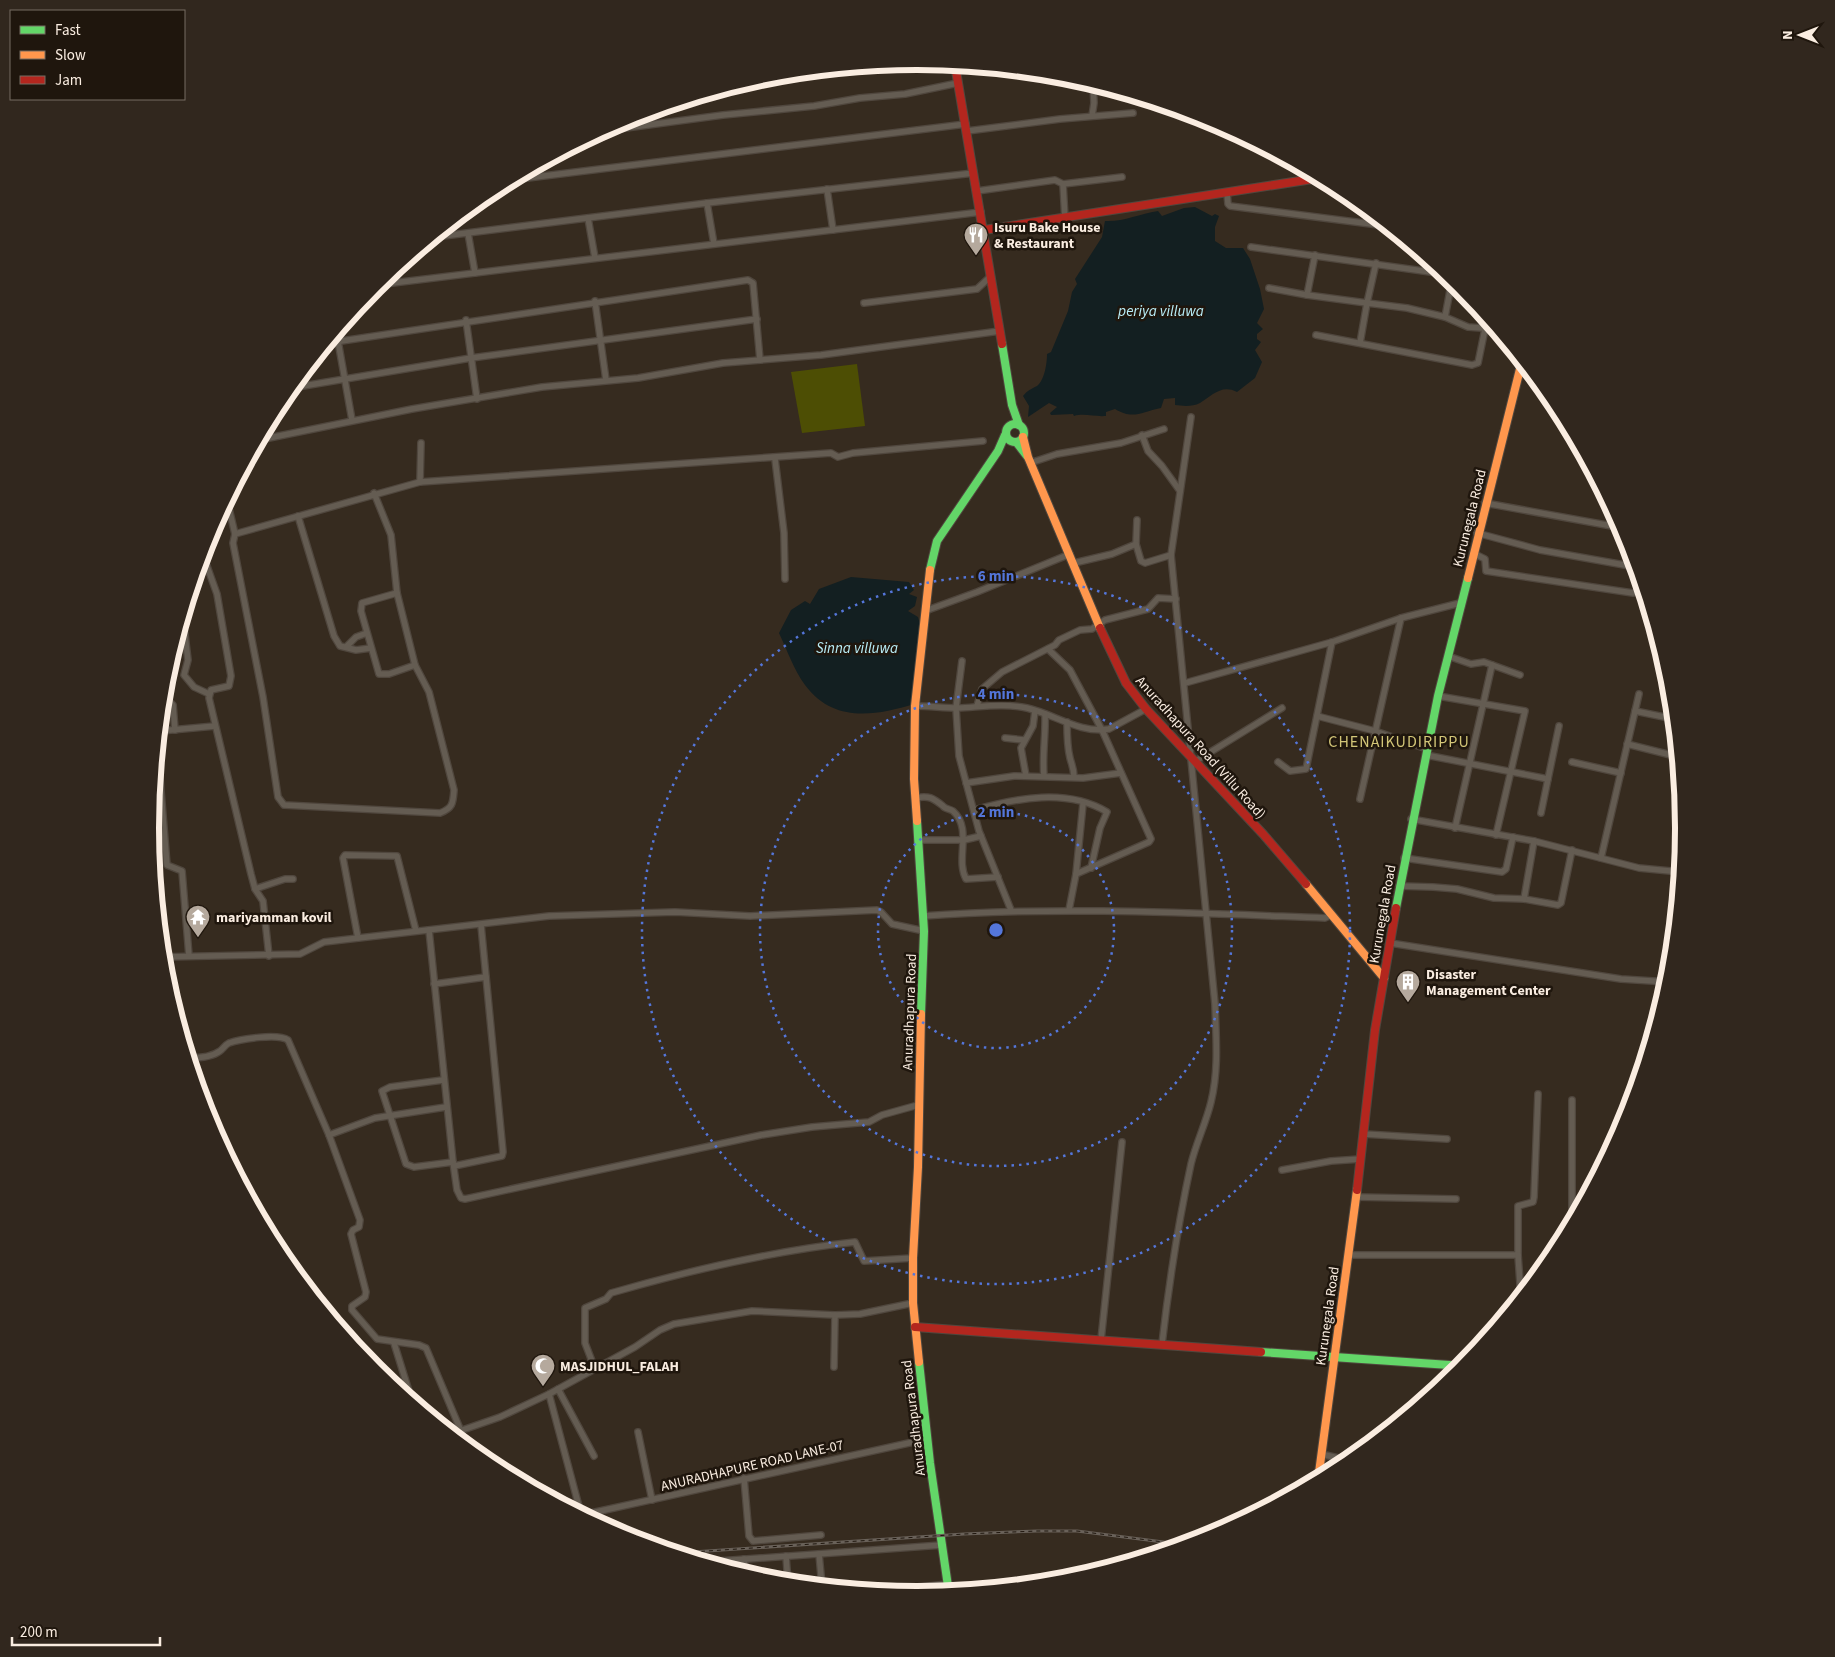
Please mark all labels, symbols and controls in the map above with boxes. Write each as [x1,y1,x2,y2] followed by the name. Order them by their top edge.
[10,10,185,100] legend
[1775,10,1825,60] north arrow
[55,20,81,41] text: Fast
[1778,30,1798,40] text: N
[55,45,86,66] text: Slow
[55,70,82,91] text: Jam
[994,218,1100,254] place label: Isuru Bake House & Restaurant
[963,222,989,256] restaurant icon: Isuru Bake House & Restaurant
[1117,301,1204,322] water label: periya villuwa
[1448,467,1492,569] street label: Kurunegala Road
[978,566,1014,587] text: 6 min
[816,638,898,659] water label: Sinna villuwa
[1131,672,1270,824] street label: Anuradhapura Road (Villu Road)
[978,684,1014,705] text: 4 min
[1328,731,1470,753] district label: CHENAIKUDIRIPPU
[978,802,1014,823] text: 2 min
[1364,863,1402,965] street label: Kurunegala Road
[185,904,211,938] temple icon: mariyamman kovil
[216,908,332,928] place label: mariyamman kovil
[987,921,1005,939] centre of rings
[898,953,922,1071] street label: Anuradhapura Road
[1426,965,1551,1001] place label: Disaster Management Center
[1395,969,1421,1003] building icon: Disaster Management Center
[1311,1265,1345,1367] street label: Kurunegala Road
[530,1353,556,1387] mosque icon: MASJIDHUL_FALAH
[560,1357,679,1377] place label: MASJIDHUL_FALAH
[897,1359,931,1477] street label: Anuradhapura Road
[659,1435,846,1497] street label: ANURADHAPURE ROAD LANE-07
[12,1614,160,1646] scale bar
[20,1622,58,1643] text: 200 m

